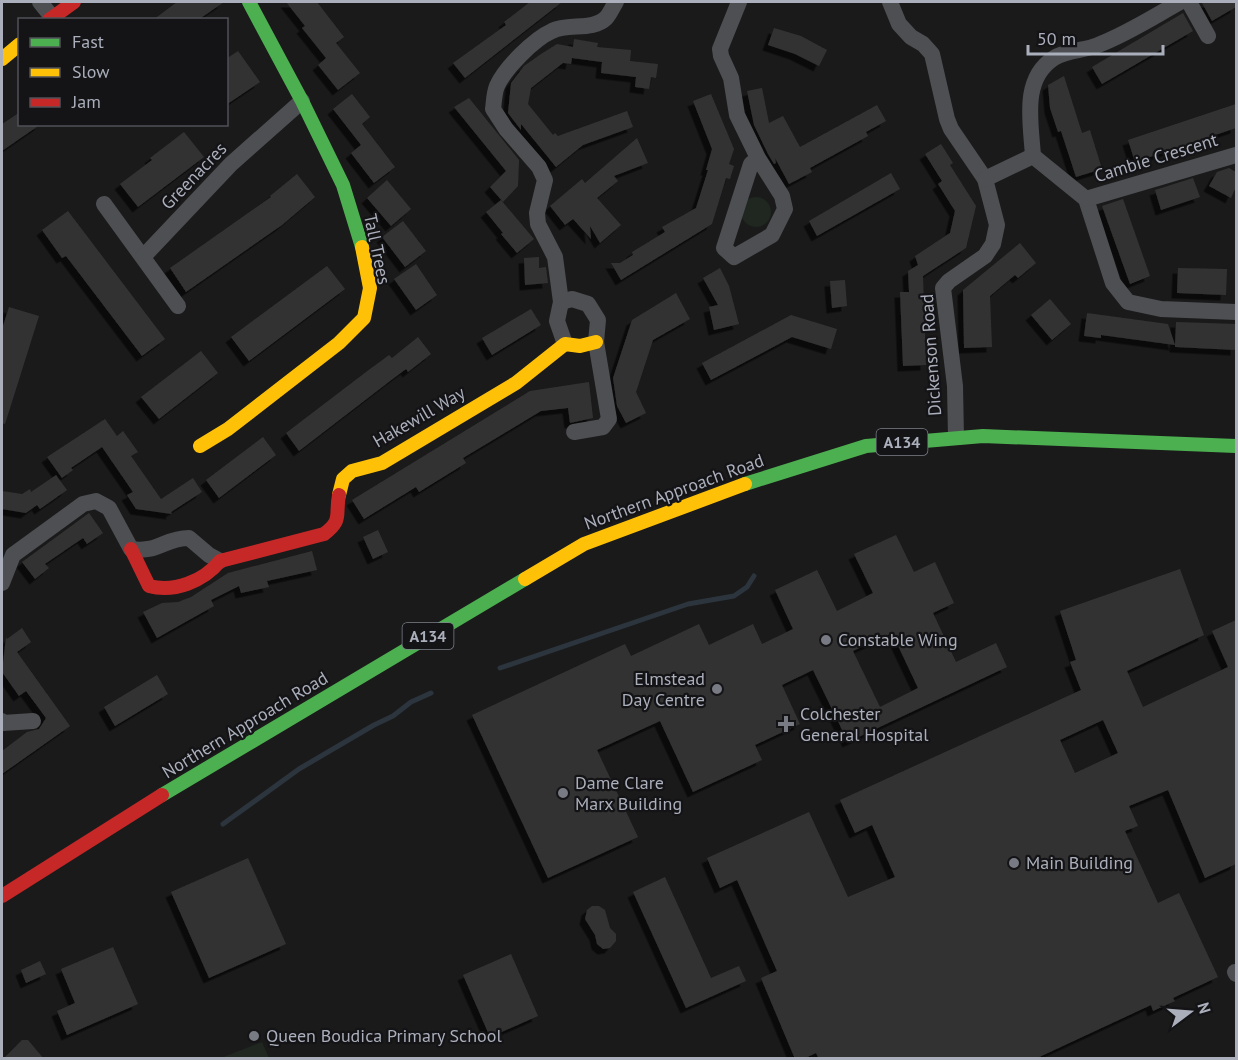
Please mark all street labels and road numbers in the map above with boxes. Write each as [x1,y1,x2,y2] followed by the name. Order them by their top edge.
[1091,128,1220,187] street label: Cambie Crescent
[156,137,231,214] street label: Greenacres
[359,211,396,286] street label: Tall Trees
[915,293,946,417] street label: Dickenson Road
[368,381,470,452] street label: Hakewill Way
[876,429,928,455] road number: A134
[581,448,767,535] street label: Northern Approach Road
[402,623,454,649] road number: A134
[158,666,332,783] street label: Northern Approach Road

